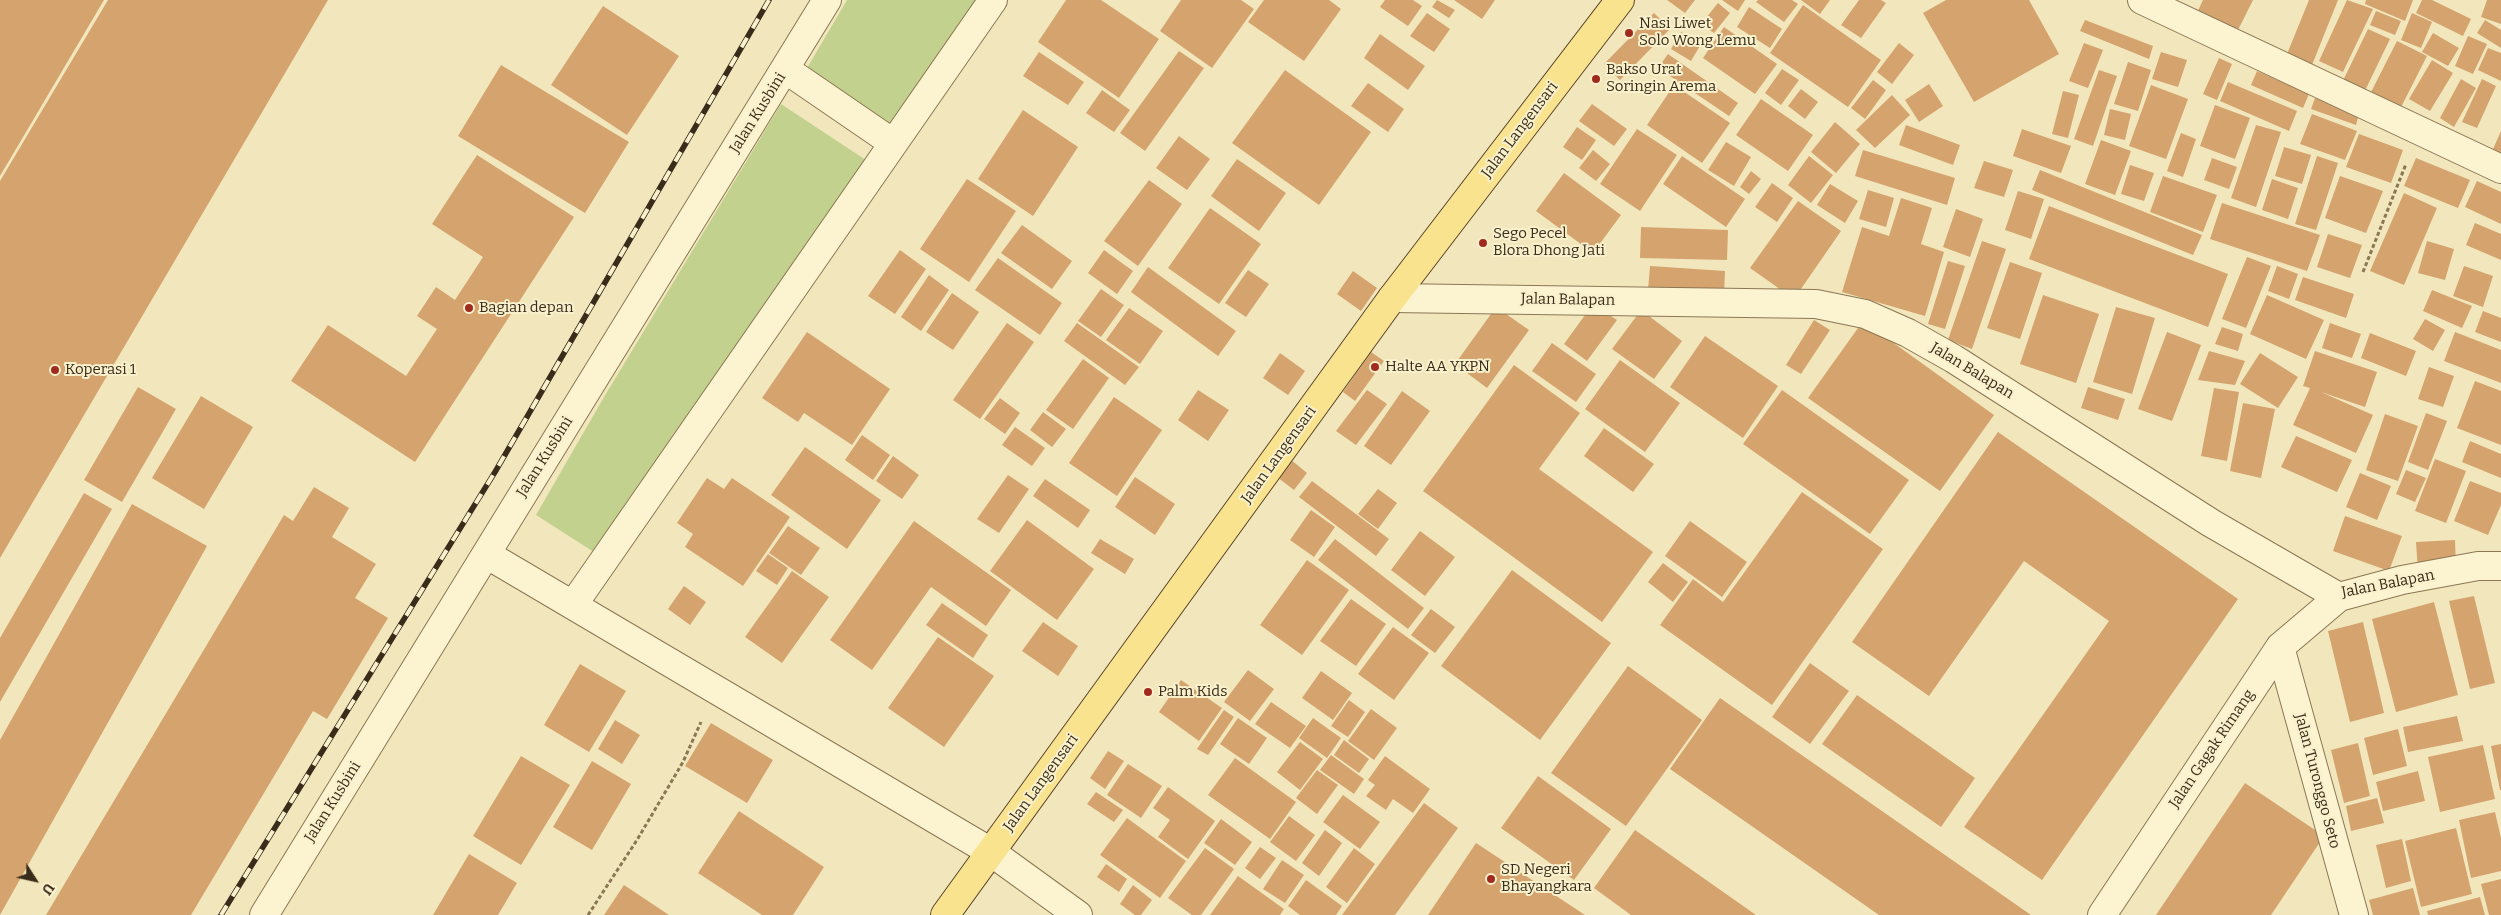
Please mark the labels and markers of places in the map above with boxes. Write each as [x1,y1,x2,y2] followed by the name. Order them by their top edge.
[1639,15,1756,50] place label: Nasi Liwet Solo Wong Lemu
[1623,27,1635,39] marker: Nasi Liwet Solo Wong Lemu
[1606,61,1716,96] place label: Bakso Urat Soringin Arema
[1590,73,1602,85] marker: Bakso Urat Soringin Arema
[1493,225,1605,260] place label: Sego Pecel Blora Dhong Jati
[1477,237,1489,249] marker: Sego Pecel Blora Dhong Jati
[479,299,573,317] place label: Bagian depan
[463,302,475,314] marker: Bagian depan
[1385,358,1490,376] place label: Halte AA YKPN
[65,361,136,379] place label: Koperasi 1
[1369,361,1381,373] marker: Halte AA YKPN
[49,364,61,376] marker: Koperasi 1
[1158,683,1227,701] place label: Palm Kids
[1142,686,1154,698] marker: Palm Kids
[1501,861,1592,896] place label: SD Negeri Bhayangkara
[1485,873,1497,885] marker: SD Negeri Bhayangkara

